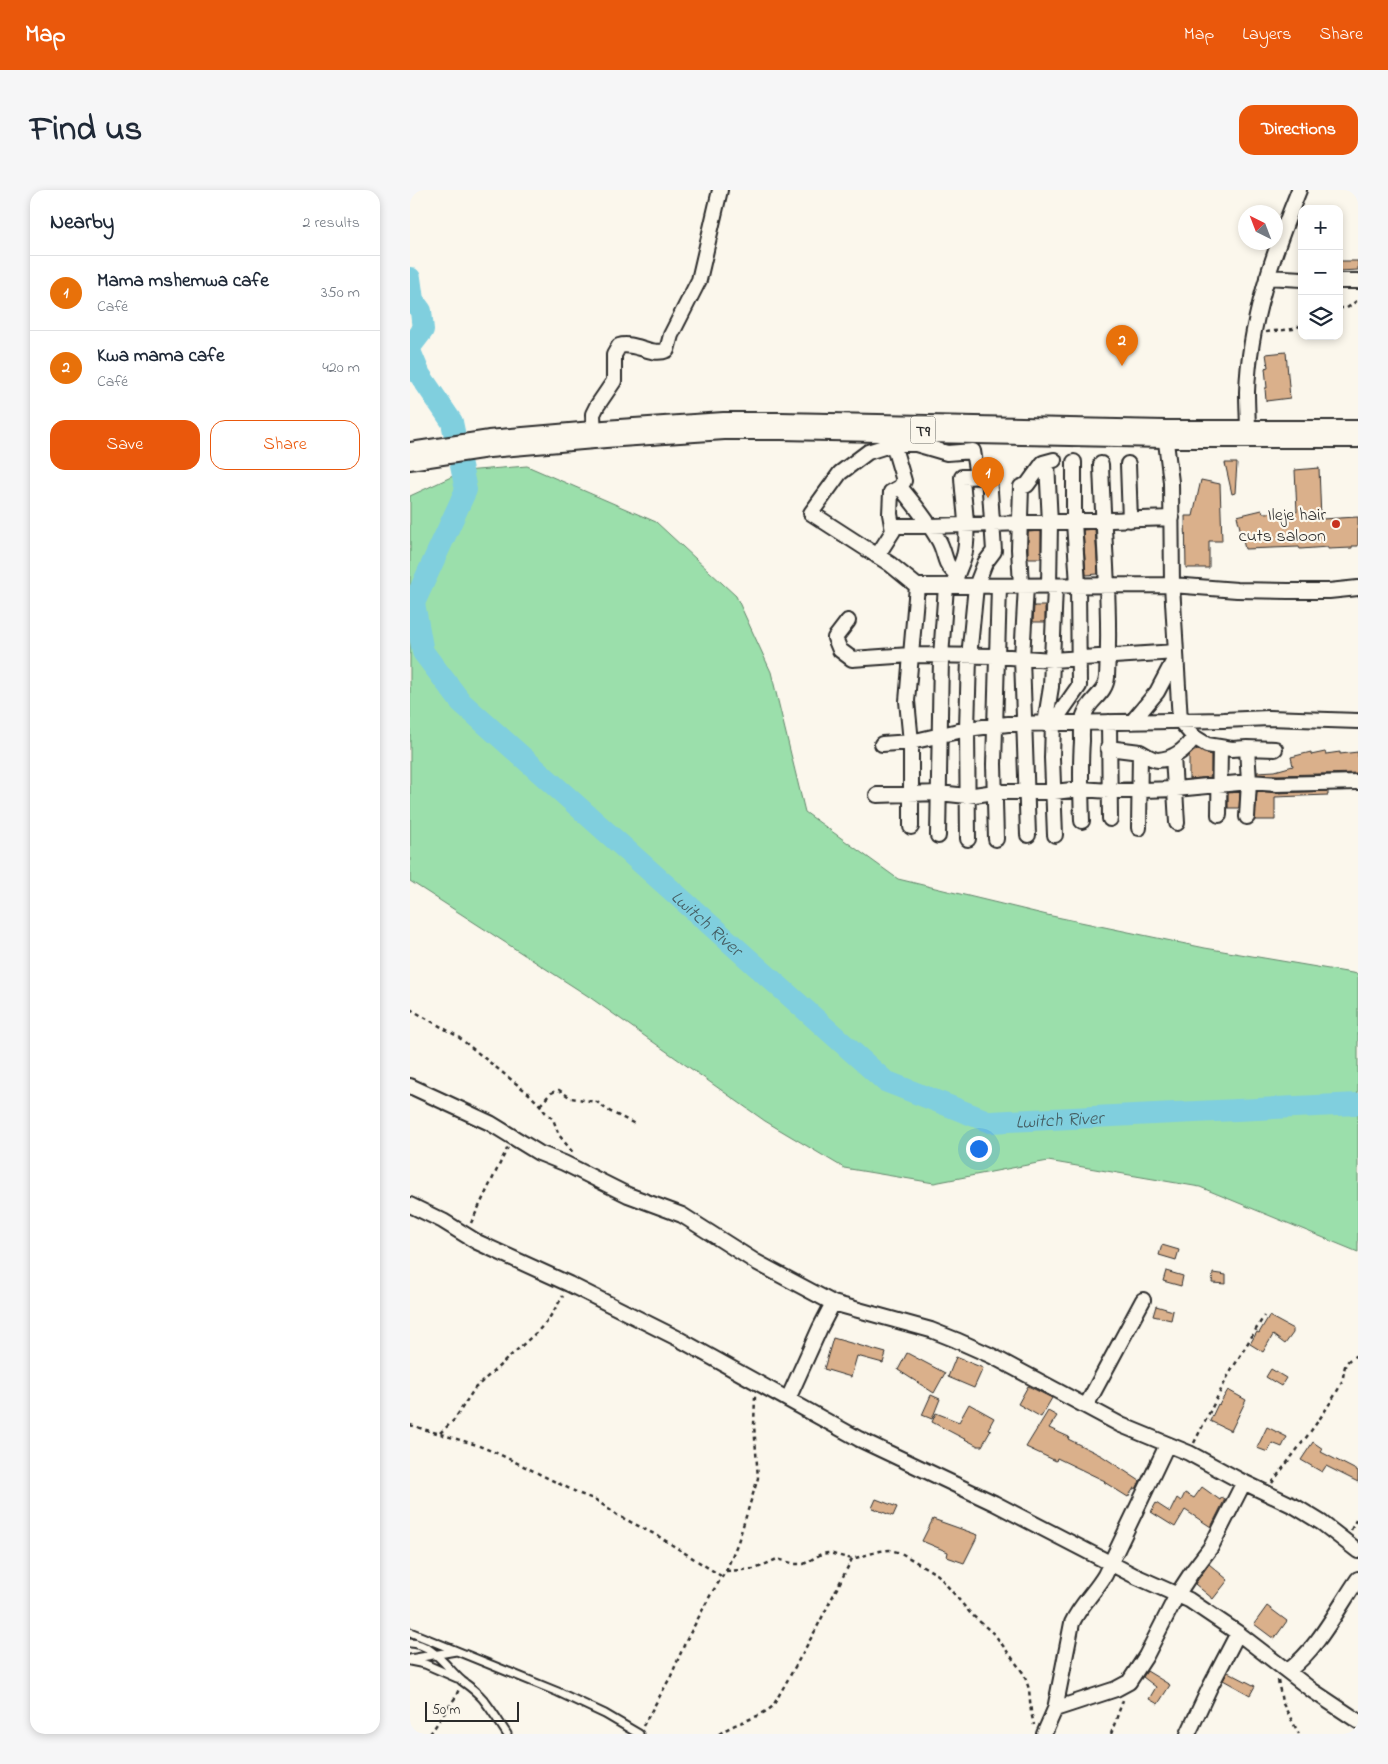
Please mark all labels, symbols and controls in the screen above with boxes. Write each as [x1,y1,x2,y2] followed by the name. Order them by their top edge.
[25,18,66,53] text: Map
[1184,22,1214,48] text: Map
[1242,22,1292,48] text: Layers
[1320,22,1363,48] text: Share
[30,105,142,156] text: Find us
[1239,105,1358,155] button: Directions
[1238,205,1283,250] north arrow
[1298,205,1343,340] map controls
[1298,205,1343,250] button: +
[50,208,114,238] text: Nearby
[302,211,360,235] text: 2 results
[1298,250,1343,295] button: −
[97,268,269,295] text: Mama mshemwa cafe
[63,281,69,305] text: 1
[321,281,360,305] text: 350 m
[97,295,128,319] text: Café
[1298,295,1343,340] button: layers
[1106,325,1138,366] pin: 2
[97,343,224,370] text: Kwa mama cafe
[62,356,70,380] text: 2
[322,356,360,380] text: 420 m
[97,370,128,394] text: Café
[910,416,936,444] road number: T9
[50,420,200,470] button: Save
[210,420,360,470] button: Share
[972,457,1004,498] pin: 1
[1239,503,1326,550] place label: Ileje hair cuts saloon
[1330,518,1342,530] marker: Ileje hair cuts saloon
[664,885,749,965] water label: Lwitch River
[1015,1105,1106,1137] water label: Lwitch River
[966,1136,992,1162] your location
[425,1699,519,1722] scale bar
[432,1700,460,1721] text: 50 m

